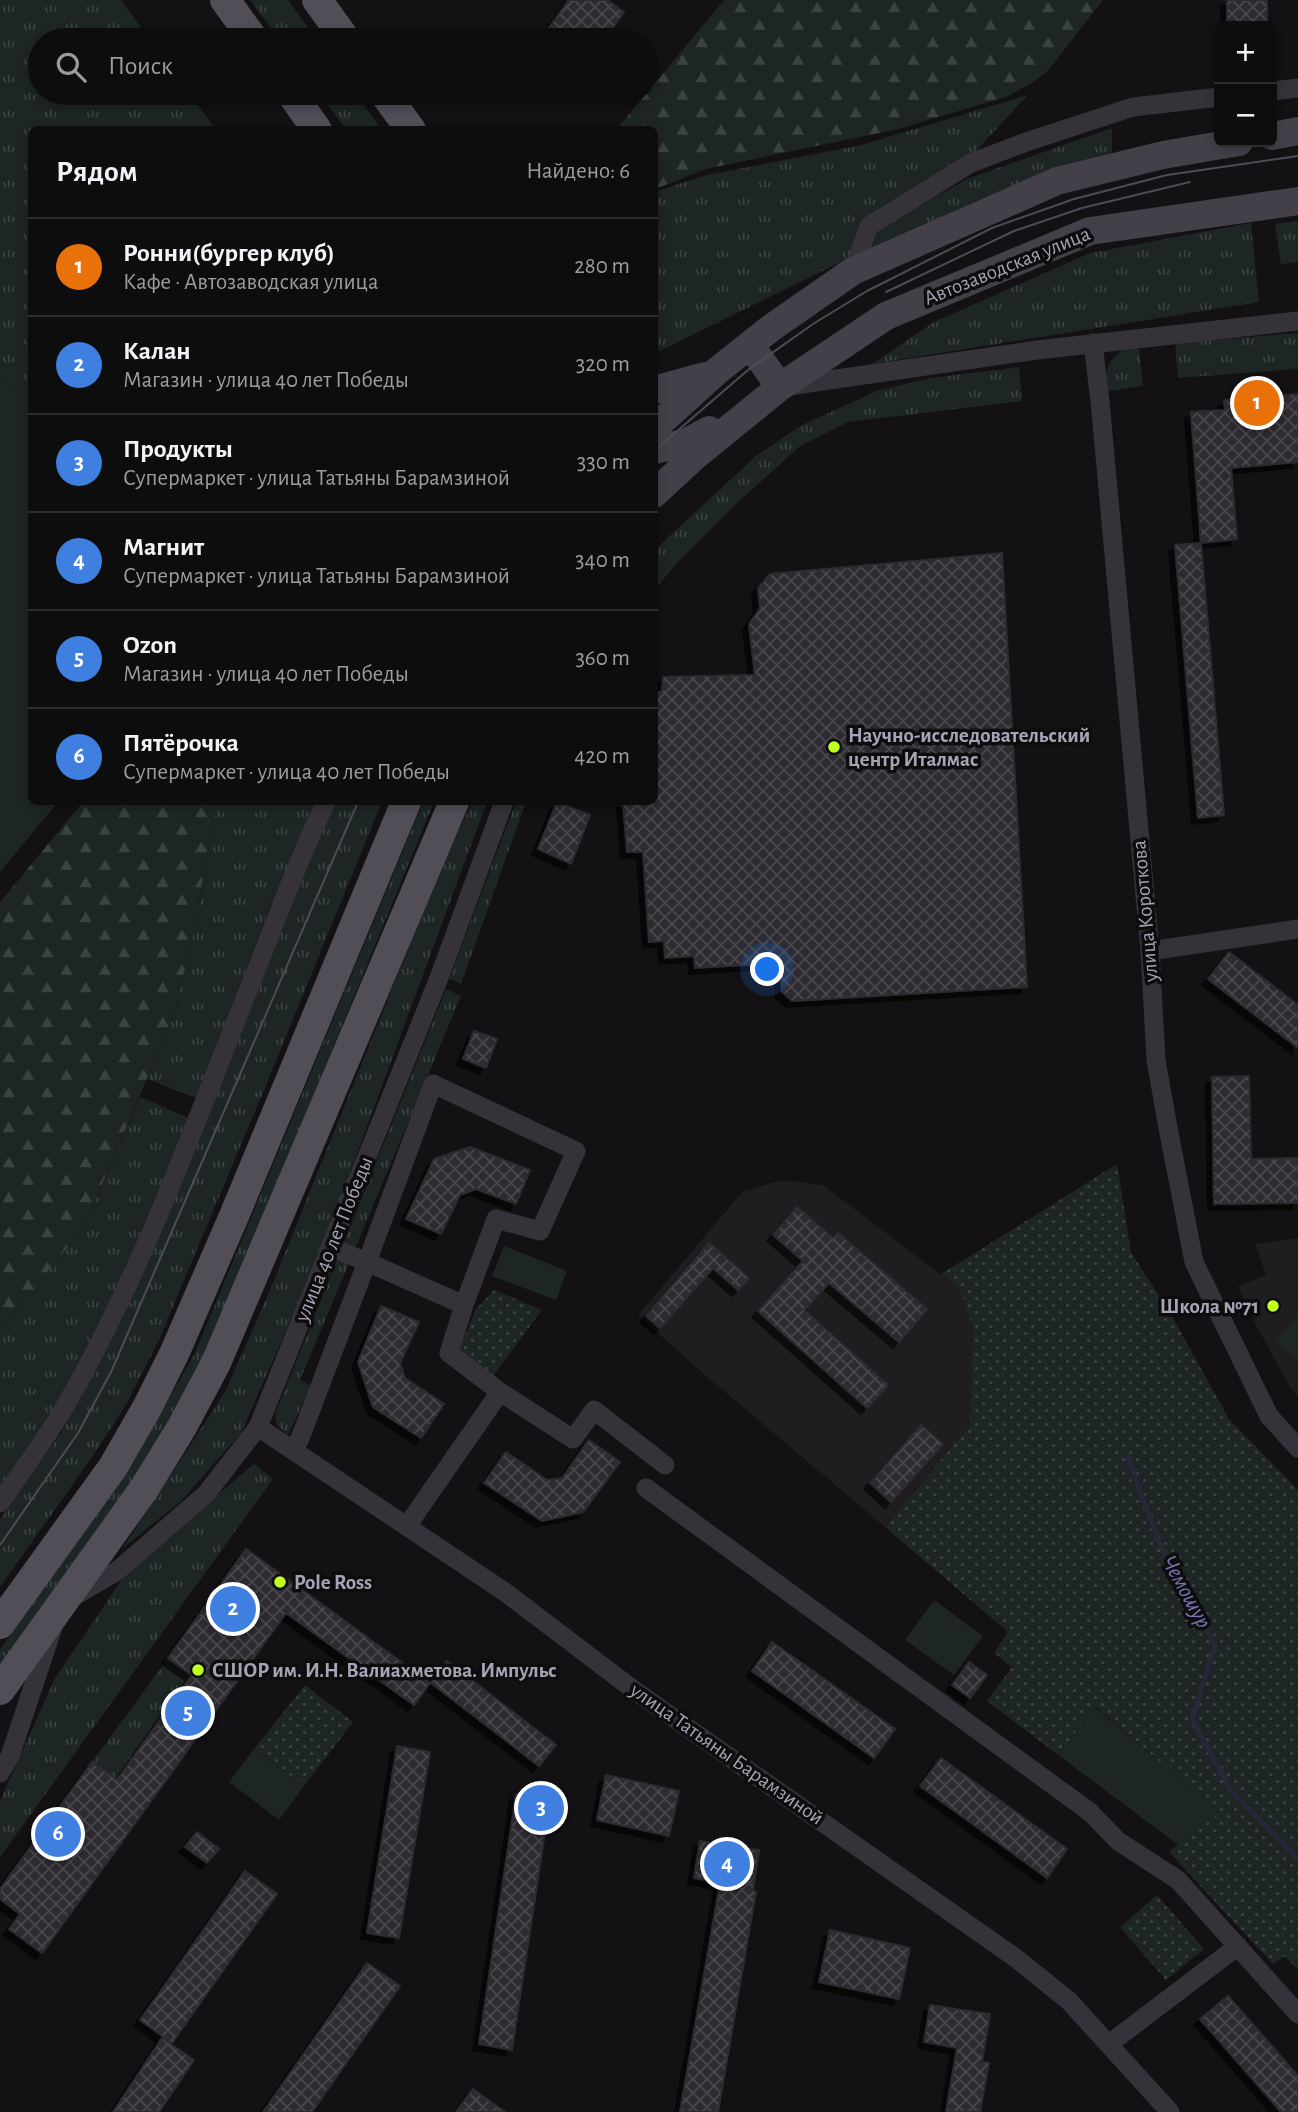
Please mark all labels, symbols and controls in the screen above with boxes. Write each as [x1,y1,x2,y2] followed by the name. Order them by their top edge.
[1214,21,1277,147] map controls
[1214,21,1277,84] button: +
[28,28,658,105] search box
[52,48,90,86] icon: search
[108,53,173,79] text: Поиск
[1214,84,1277,147] button: −
[56,157,138,187] text: Рядом
[526,160,630,183] text: Найдено: 6
[921,223,1094,309] street label: Автозаводская улица
[123,240,335,266] text: Ронни(бургер клуб)
[75,255,83,278] text: 1
[574,255,630,278] text: 280 m
[123,271,378,294] text: Кафе · Автозаводская улица
[123,338,191,364] text: Калан
[74,353,84,376] text: 2
[576,353,630,376] text: 320 m
[123,369,409,392] text: Магазин · улица 40 лет Победы
[1234,377,1280,429] pin: 1
[123,436,233,462] text: Продукты
[74,451,84,474] text: 3
[577,451,630,474] text: 330 m
[123,467,510,490] text: Супермаркет · улица Татьяны Барамзиной
[123,534,204,560] text: Магнит
[73,549,85,572] text: 4
[575,549,630,572] text: 340 m
[123,565,510,588] text: Супермаркет · улица Татьяны Барамзиной
[123,632,177,658] text: Ozon
[74,647,84,670] text: 5
[575,647,630,670] text: 360 m
[123,663,409,686] text: Магазин · улица 40 лет Победы
[848,725,1090,770] place label: Научно-исследовательский центр Италмас
[123,730,239,756] text: Пятёрочка
[826,739,842,755] marker: Научно-исследовательский центр Италмас
[73,745,85,768] text: 6
[574,745,630,768] text: 420 m
[123,761,450,784] text: Супермаркет · улица 40 лет Победы
[1128,839,1162,984] street label: улица Короткова
[750,952,784,986] your location
[291,1154,377,1325] street label: улица 40 лет Победы
[1160,1296,1259,1317] place label: Школа №71
[1265,1298,1281,1314] marker: Школа №71
[1157,1552,1215,1632] water label: Чемошур
[294,1572,372,1593] place label: Pole Ross
[272,1574,288,1590] marker: Pole Ross
[210,1583,256,1635] pin: 2
[212,1660,557,1681] place label: СШОР им. И.Н. Валиахметова. Импульс
[190,1662,206,1678] marker: СШОР им. И.Н. Валиахметова. Импульс
[626,1679,827,1829] street label: улица Татьяны Барамзиной
[165,1687,211,1739] pin: 5
[518,1782,564,1834] pin: 3
[35,1808,81,1860] pin: 6
[704,1838,750,1890] pin: 4

